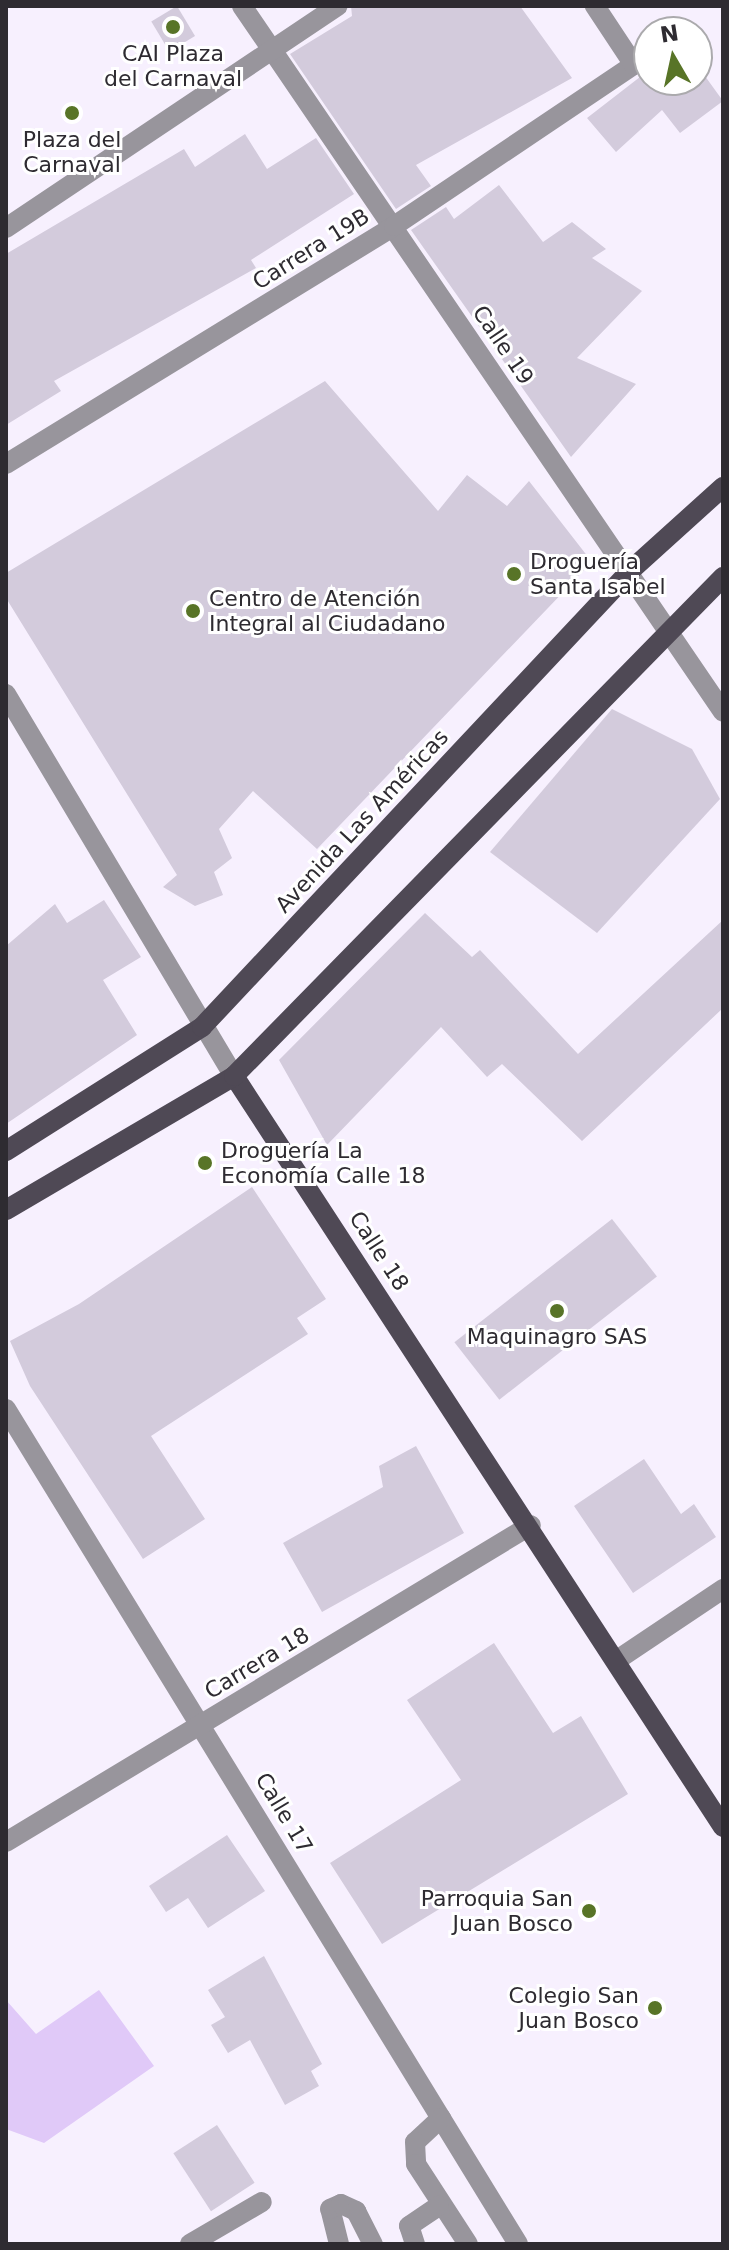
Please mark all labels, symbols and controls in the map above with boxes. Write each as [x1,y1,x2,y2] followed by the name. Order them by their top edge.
[633,16,713,96] north arrow
[164,18,182,36] marker: CAI Plaza del Carnaval
[658,20,681,48] text: N
[104,40,242,92] place label: CAI Plaza del Carnaval
[63,104,81,122] marker: Plaza del Carnaval
[23,126,121,178] place label: Plaza del Carnaval
[248,203,374,295] street label: Carrera 19B
[467,300,539,390] street label: Calle 19
[530,548,666,600] place label: Droguería Santa Isabel
[505,565,523,583] marker: Droguería Santa Isabel
[209,585,445,636] place label: Centro de Atención Integral al Ciudadano
[184,602,202,620] marker: Centro de Atención Integral al Ciudadano
[270,724,454,918] street label: Avenida Las Américas
[221,1137,425,1188] place label: Droguería La Economía Calle 18
[196,1154,214,1172] marker: Droguería La Economía Calle 18
[344,1206,414,1296] street label: Calle 18
[548,1302,566,1320] marker: Maquinagro SAS
[467,1324,647,1350] place label: Maquinagro SAS
[200,1622,314,1704] street label: Carrera 18
[250,1768,318,1858] street label: Calle 17
[421,1885,573,1936] place label: Parroquia San Juan Bosco
[580,1902,598,1920] marker: Parroquia San Juan Bosco
[509,1982,639,2034] place label: Colegio San Juan Bosco
[646,1999,664,2017] marker: Colegio San Juan Bosco

